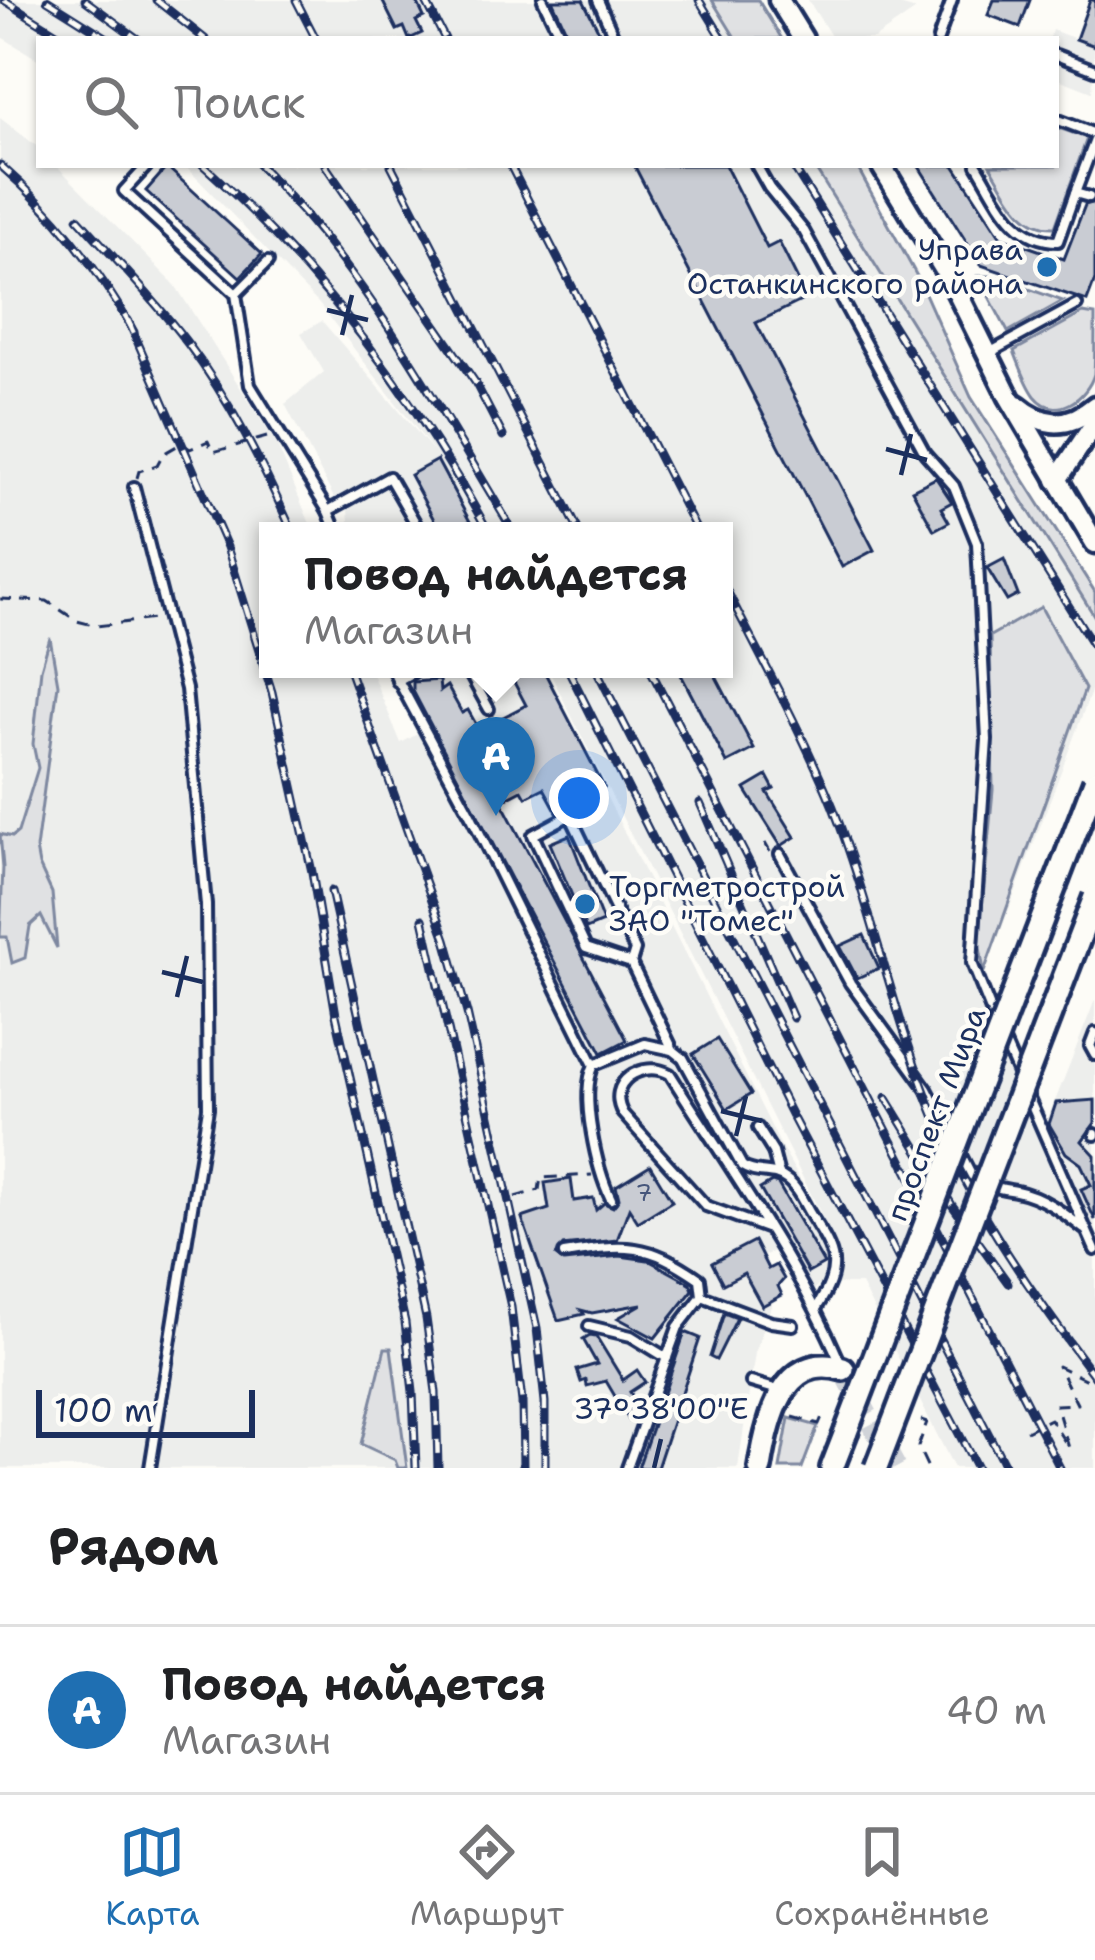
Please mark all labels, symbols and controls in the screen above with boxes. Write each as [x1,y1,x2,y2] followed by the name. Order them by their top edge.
[36,36,1059,168] search box
[78,69,144,135] icon: search
[174,72,305,132] text: Поиск
[687,229,1023,304] place label: Управа Останкинского района
[1034,254,1060,280] marker: Управа Останкинского района
[259,522,733,678] popup
[304,544,688,604] text: Повод найдется
[304,604,473,656] text: Магазин
[457,717,535,816] pin: A
[549,768,609,828] your location
[609,866,845,941] place label: Торгметрострой ЗАО "Томес"
[572,891,598,917] marker: Торгметрострой ЗАО "Томес"
[876,1000,995,1227] street label: проспект Мира
[636,1177,652,1209] house number: 7
[36,1384,255,1437] scale bar
[54,1388,153,1433] text: 100 m
[573,1388,749,1429] text: 37°38'00"E
[48,1512,219,1580] text: Рядом
[162,1654,546,1714] text: Повод найдется
[72,1684,102,1736] text: A
[946,1684,1047,1736] text: 40 m
[162,1714,331,1766] text: Магазин
[105,1819,200,1936] tab: Карта
[410,1819,564,1936] tab: Маршрут
[774,1819,990,1936] tab: Сохранённые

